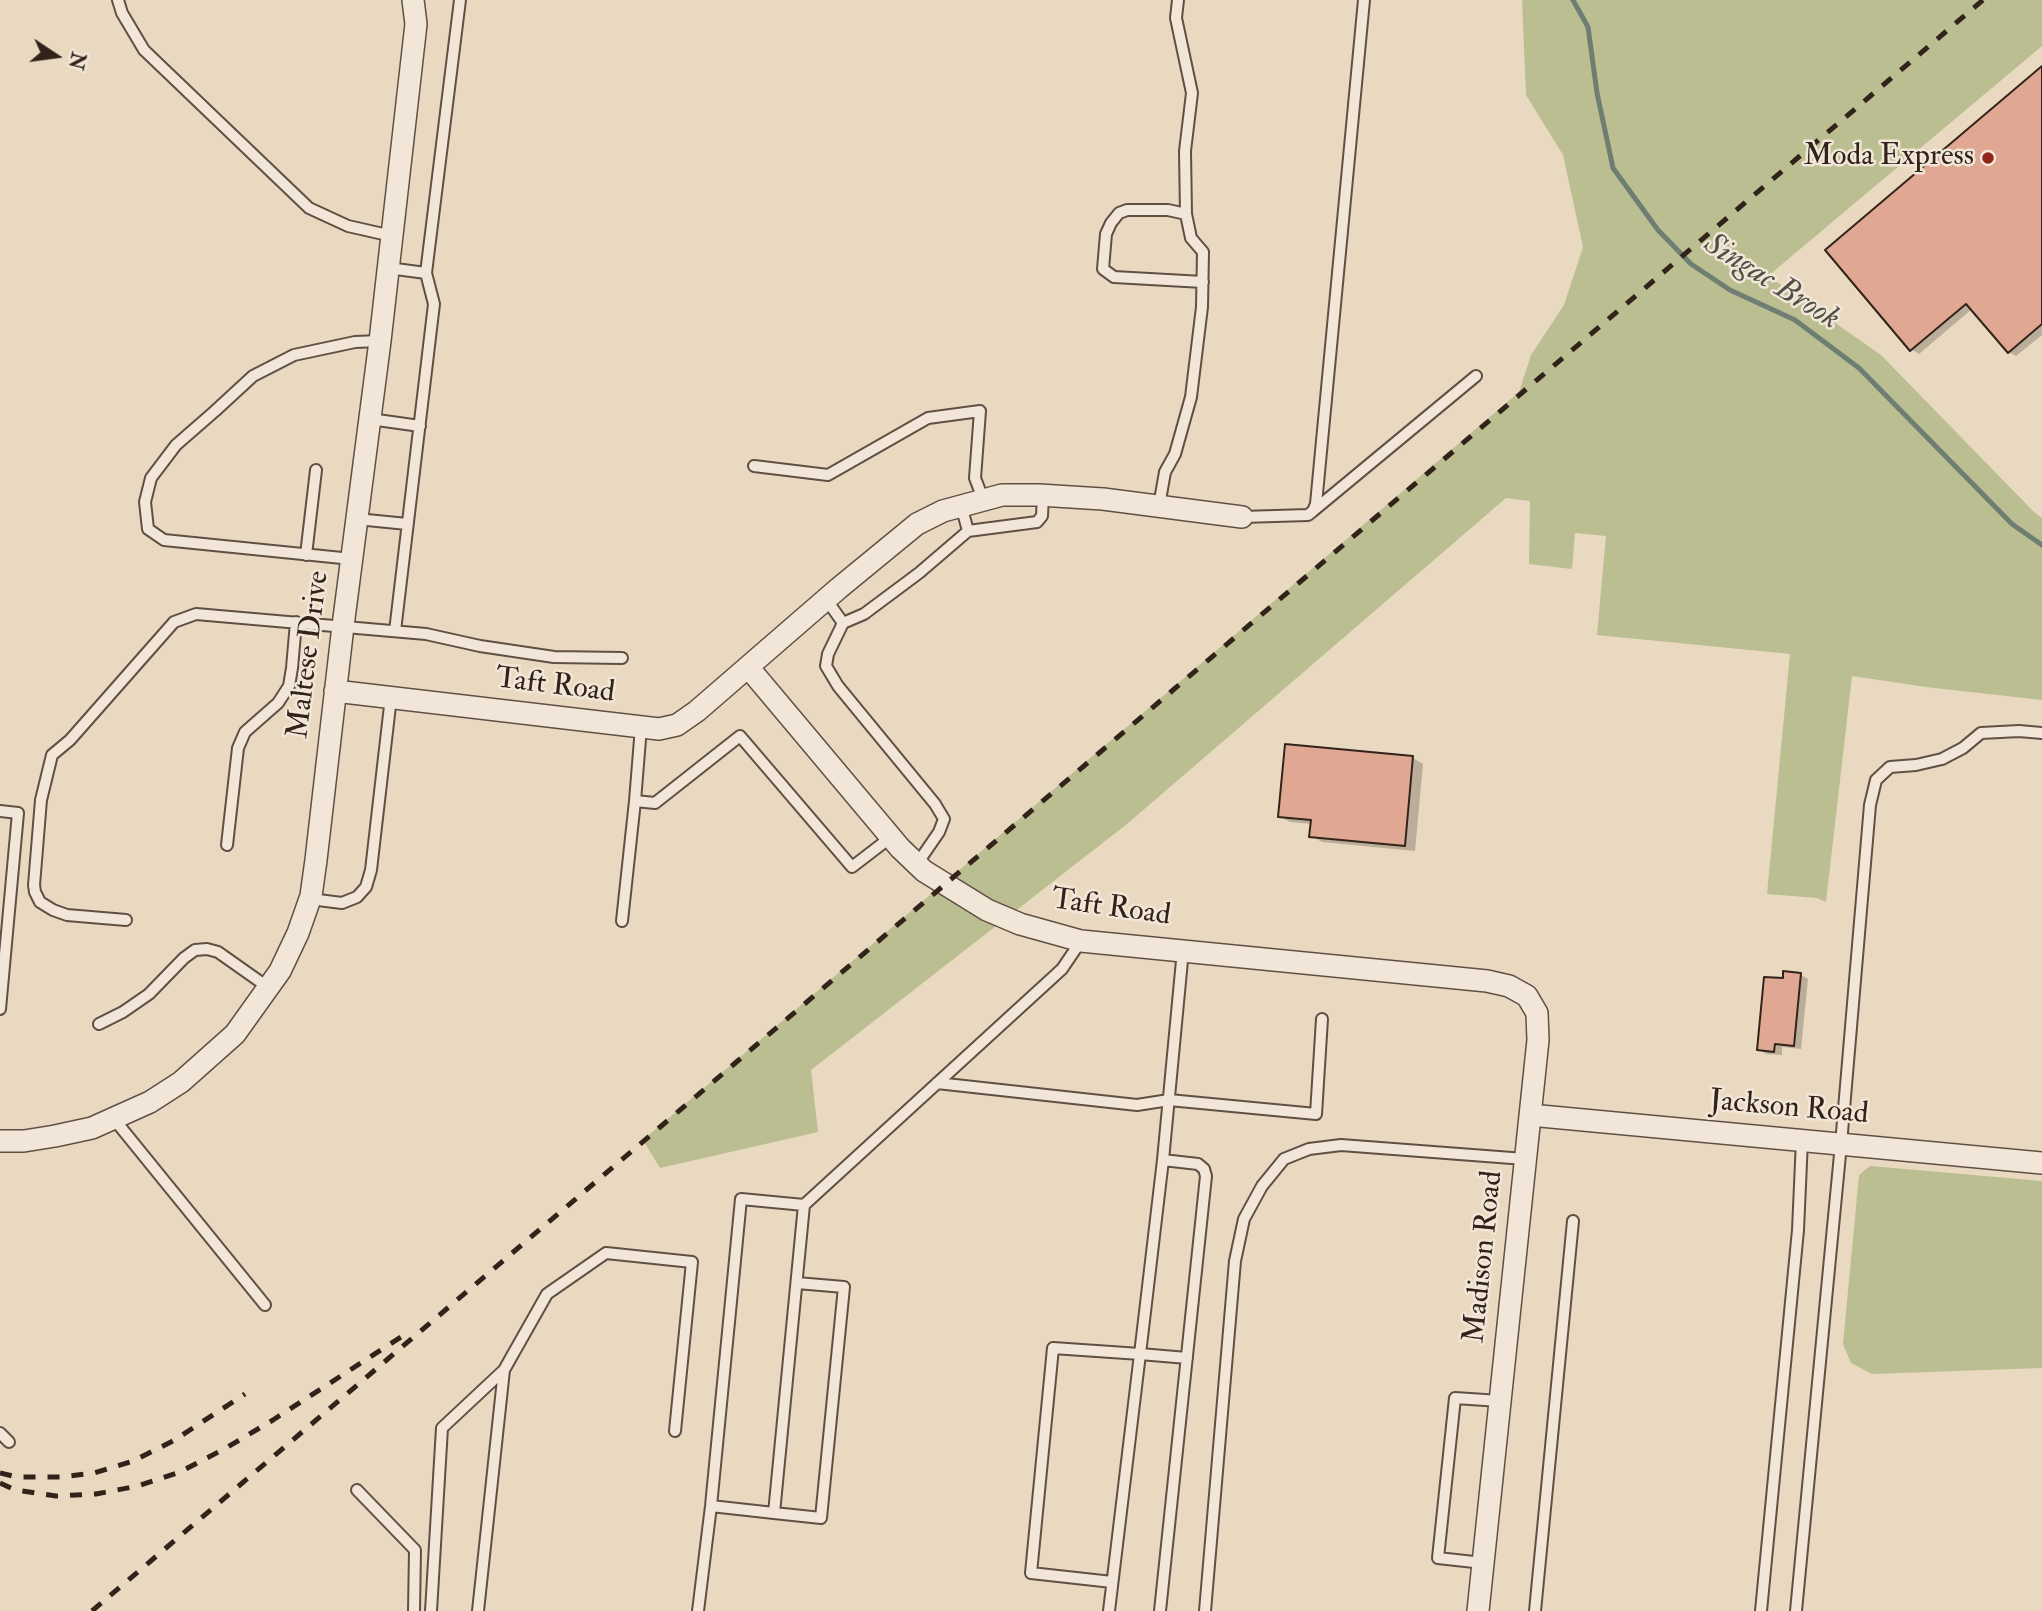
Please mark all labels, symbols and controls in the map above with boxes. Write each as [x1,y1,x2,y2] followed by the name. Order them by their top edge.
[21,21,91,91] north arrow
[63,50,90,72] text: N
[1804,140,1974,176] place label: Moda Express
[1980,150,1996,166] marker: Moda Express
[1696,226,1846,340] water label: Singac Brook
[282,569,338,741] street label: Maltese Drive
[493,662,617,712] street label: Taft Road
[1049,883,1173,935] street label: Taft Road
[1708,1084,1870,1134] street label: Jackson Road
[1458,1169,1512,1345] street label: Madison Road

